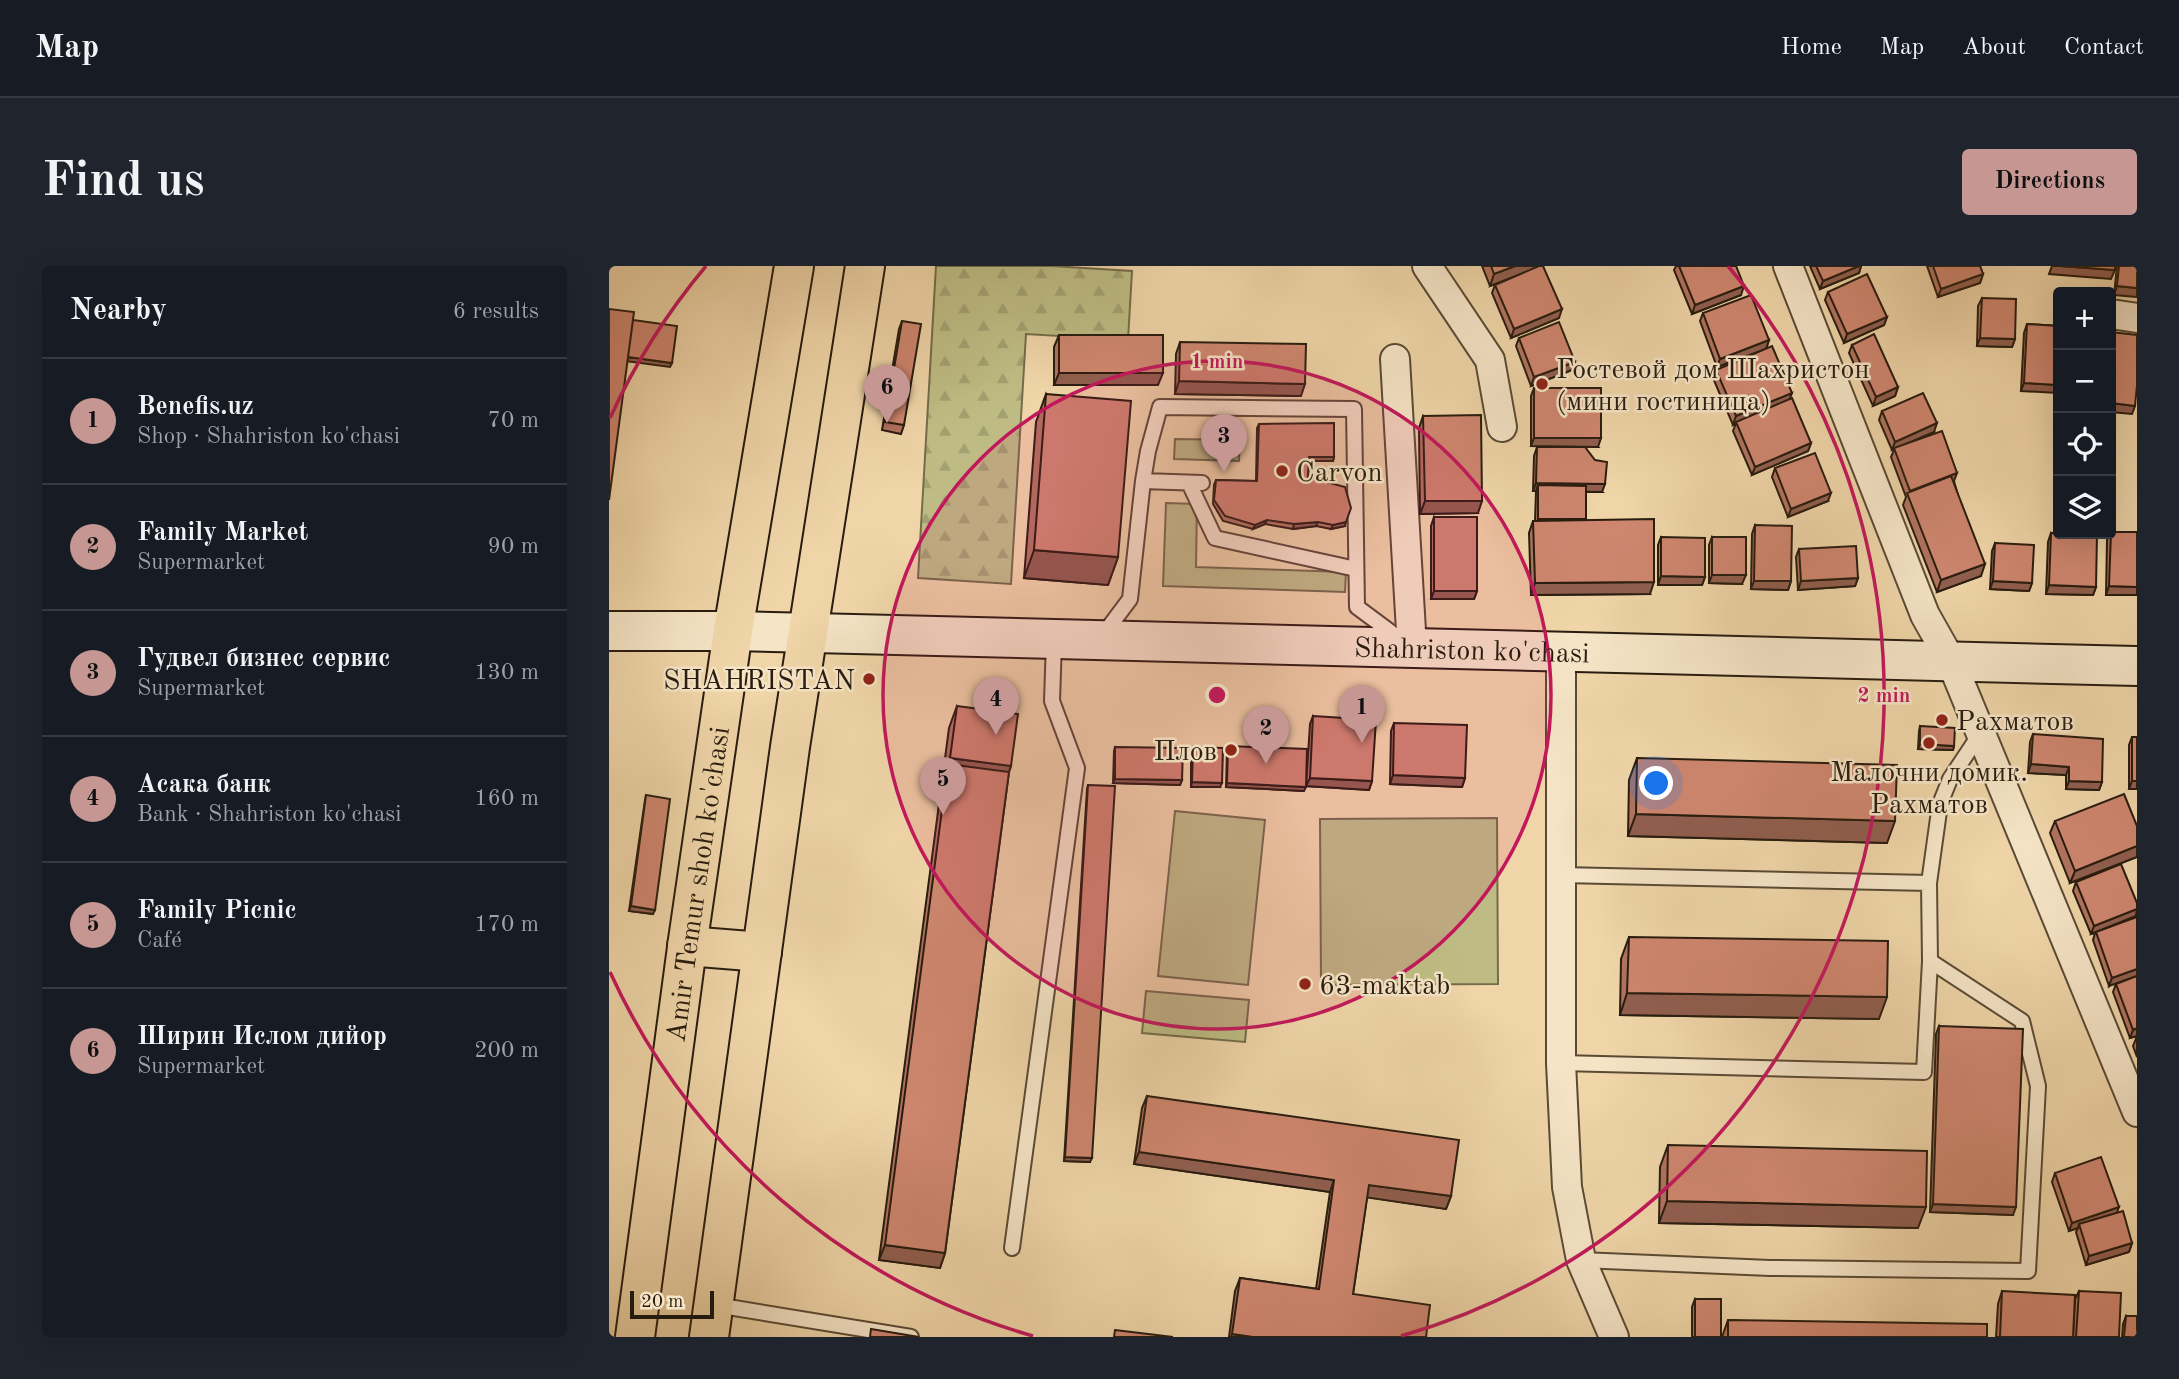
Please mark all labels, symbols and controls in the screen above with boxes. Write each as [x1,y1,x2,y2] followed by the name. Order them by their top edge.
[35,32,99,65] text: Map
[1781,36,1842,60] text: Home
[1880,36,1924,60] text: Map
[1962,36,2026,60] text: About
[2064,36,2144,60] text: Contact
[1962,149,2137,215] button: Directions
[42,158,205,207] text: Find us
[2053,287,2116,539] map controls
[2053,287,2116,350] button: +
[70,296,167,326] text: Nearby
[453,300,539,323] text: 6 results
[2053,350,2116,413] button: −
[1191,352,1243,373] text: 1 min
[1556,357,1870,417] place label: Гостевой дом Шахристон (мини гостиница)
[864,365,910,423] pin: 6
[1534,376,1550,392] marker: Гостевой дом Шахристон (мини гостиница)
[137,394,254,420] text: Benefis.uz
[86,409,100,432] text: 1
[488,409,539,432] text: 70 m
[2053,413,2116,476] button: locate
[1201,414,1247,472] pin: 3
[137,425,400,448] text: Shop · Shahriston ko'chasi
[1296,460,1383,488] place label: Carvon
[1274,463,1290,479] marker: Carvon
[2053,476,2116,539] button: layers
[137,520,308,546] text: Family Market
[86,535,100,558] text: 2
[488,535,539,558] text: 90 m
[137,551,265,574] text: Supermarket
[1354,635,1590,669] street label: Shahriston ko'chasi
[137,646,390,672] text: Гудвел бизнес сервис
[86,661,100,684] text: 3
[474,661,539,684] text: 130 m
[663,668,855,696] place label: SHAHRISTAN
[861,671,877,687] marker: SHAHRISTAN
[137,677,265,700] text: Supermarket
[973,677,1019,735] pin: 4
[1205,683,1229,707] centre of rings
[1339,685,1385,743] pin: 1
[1858,686,1910,707] text: 2 min
[1243,706,1289,764] pin: 2
[1956,709,2074,737] place label: Рахматов
[1934,712,1950,728] marker: Рахматов
[663,725,736,1044] street label: Amir Temur shoh ko'chasi
[1921,735,1937,751] marker: Малочни домик. Рахматов
[1153,739,1217,767] place label: Плов
[1223,742,1239,758] marker: Плов
[920,757,966,815] pin: 5
[1830,760,2028,820] place label: Малочни домик. Рахматов
[1639,766,1673,800] your location
[137,772,271,798] text: Асака банк
[86,787,100,810] text: 4
[474,787,539,810] text: 160 m
[137,803,402,826] text: Bank · Shahriston ko'chasi
[137,898,297,924] text: Family Picnic
[86,913,100,936] text: 5
[474,913,539,936] text: 170 m
[137,929,182,952] text: Café
[1319,973,1450,1001] place label: 63-maktab
[1297,976,1313,992] marker: 63-maktab
[137,1024,387,1050] text: Ширин Ислом дийор
[86,1039,100,1062] text: 6
[474,1039,539,1062] text: 200 m
[137,1055,265,1078] text: Supermarket
[630,1288,714,1320] scale bar
[641,1293,683,1312] text: 20 m

